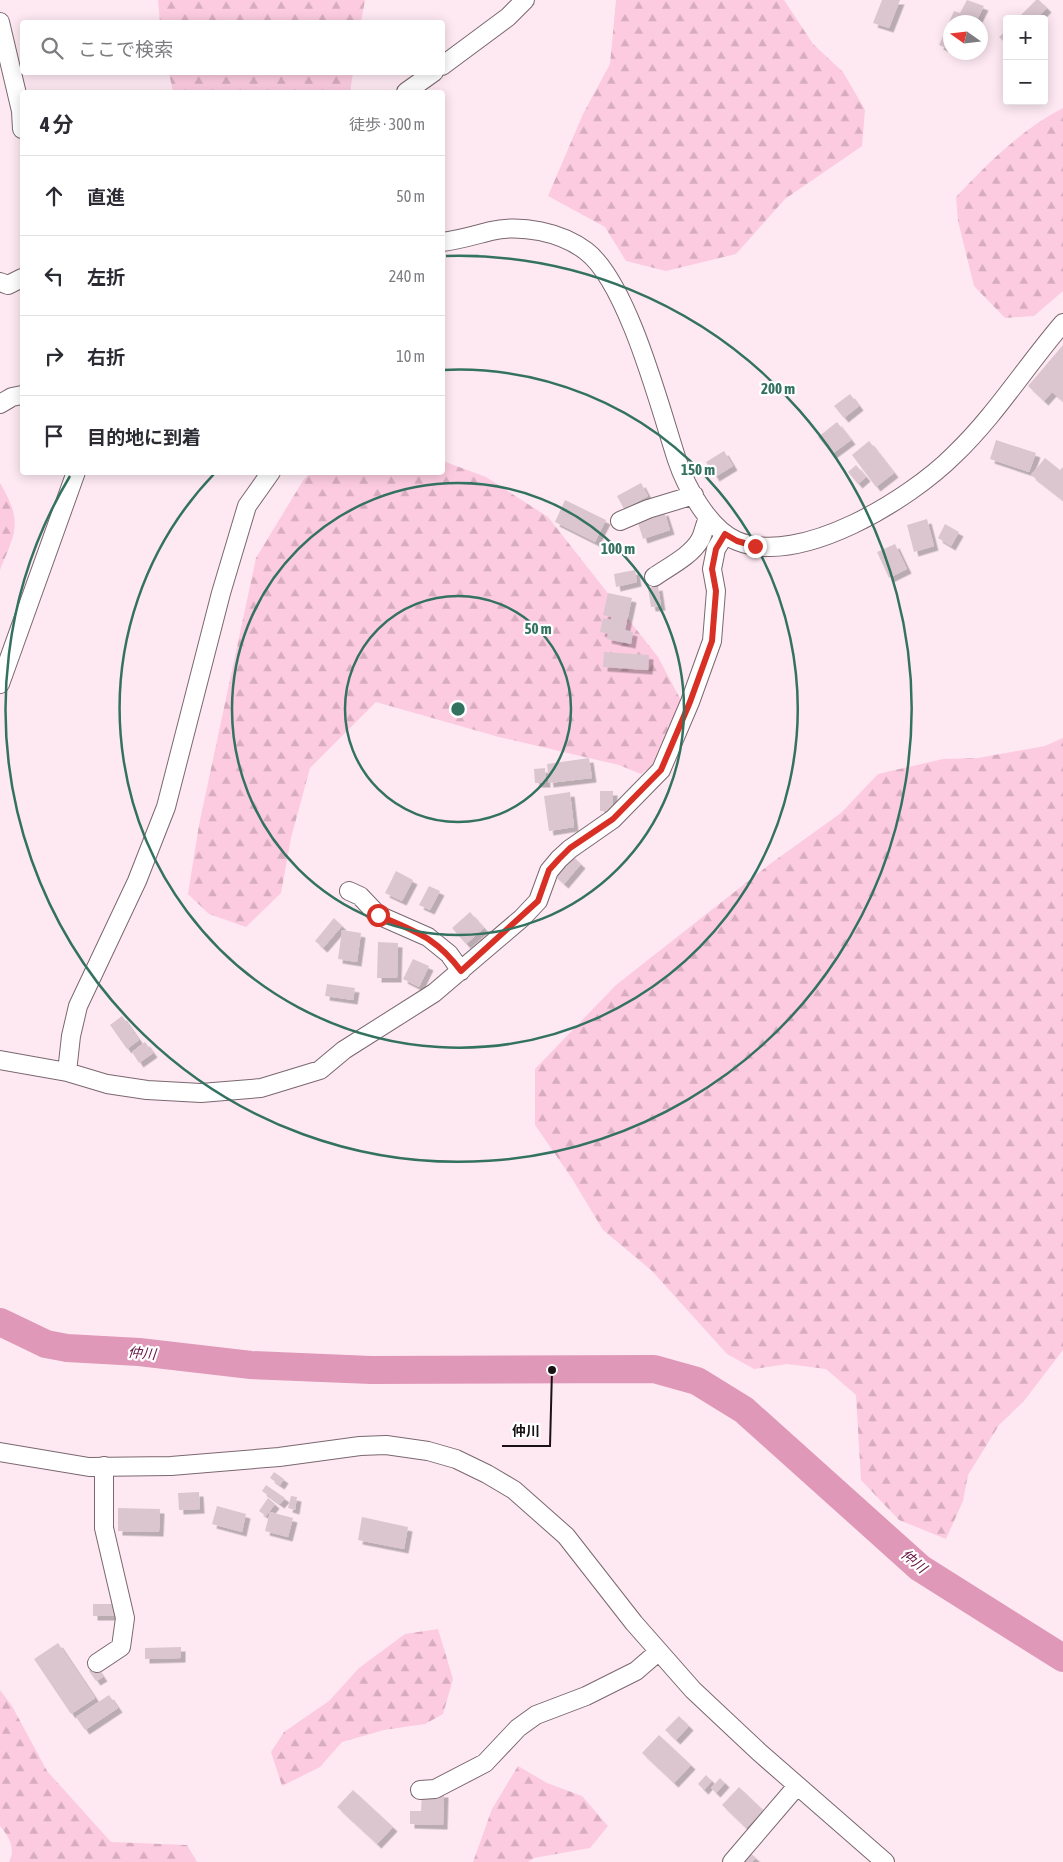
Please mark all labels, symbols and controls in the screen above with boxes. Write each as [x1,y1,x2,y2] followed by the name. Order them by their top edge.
[943,15,988,60] north arrow
[1003,15,1048,105] map controls
[1003,15,1048,60] button: +
[20,20,445,75] search box
[38,34,66,62] icon: search
[78,38,173,60] text: ここで検索
[1003,60,1048,105] button: −
[40,112,74,136] text: 4 分
[349,115,425,133] text: 徒歩 · 300 m
[40,182,68,210] icon: ahead
[87,186,125,208] text: 直進
[396,187,425,205] text: 50 m
[40,262,68,290] icon: left
[87,266,125,288] text: 左折
[389,267,425,285] text: 240 m
[40,342,68,370] icon: right
[87,346,125,368] text: 右折
[396,347,425,365] text: 10 m
[761,380,795,397] text: 200 m
[40,422,68,450] icon: arrive
[87,426,201,448] text: 目的地に到着
[681,461,715,478] text: 150 m
[744,535,767,558] route end
[601,540,635,557] text: 100 m
[525,620,552,637] text: 50 m
[449,700,467,718] centre of rings
[367,904,390,927] route start
[127,1344,159,1362] water label: 仲川
[502,1417,550,1446] callout: 仲川
[512,1423,540,1439] text: 仲川
[898,1546,931,1577] water label: 仲川

